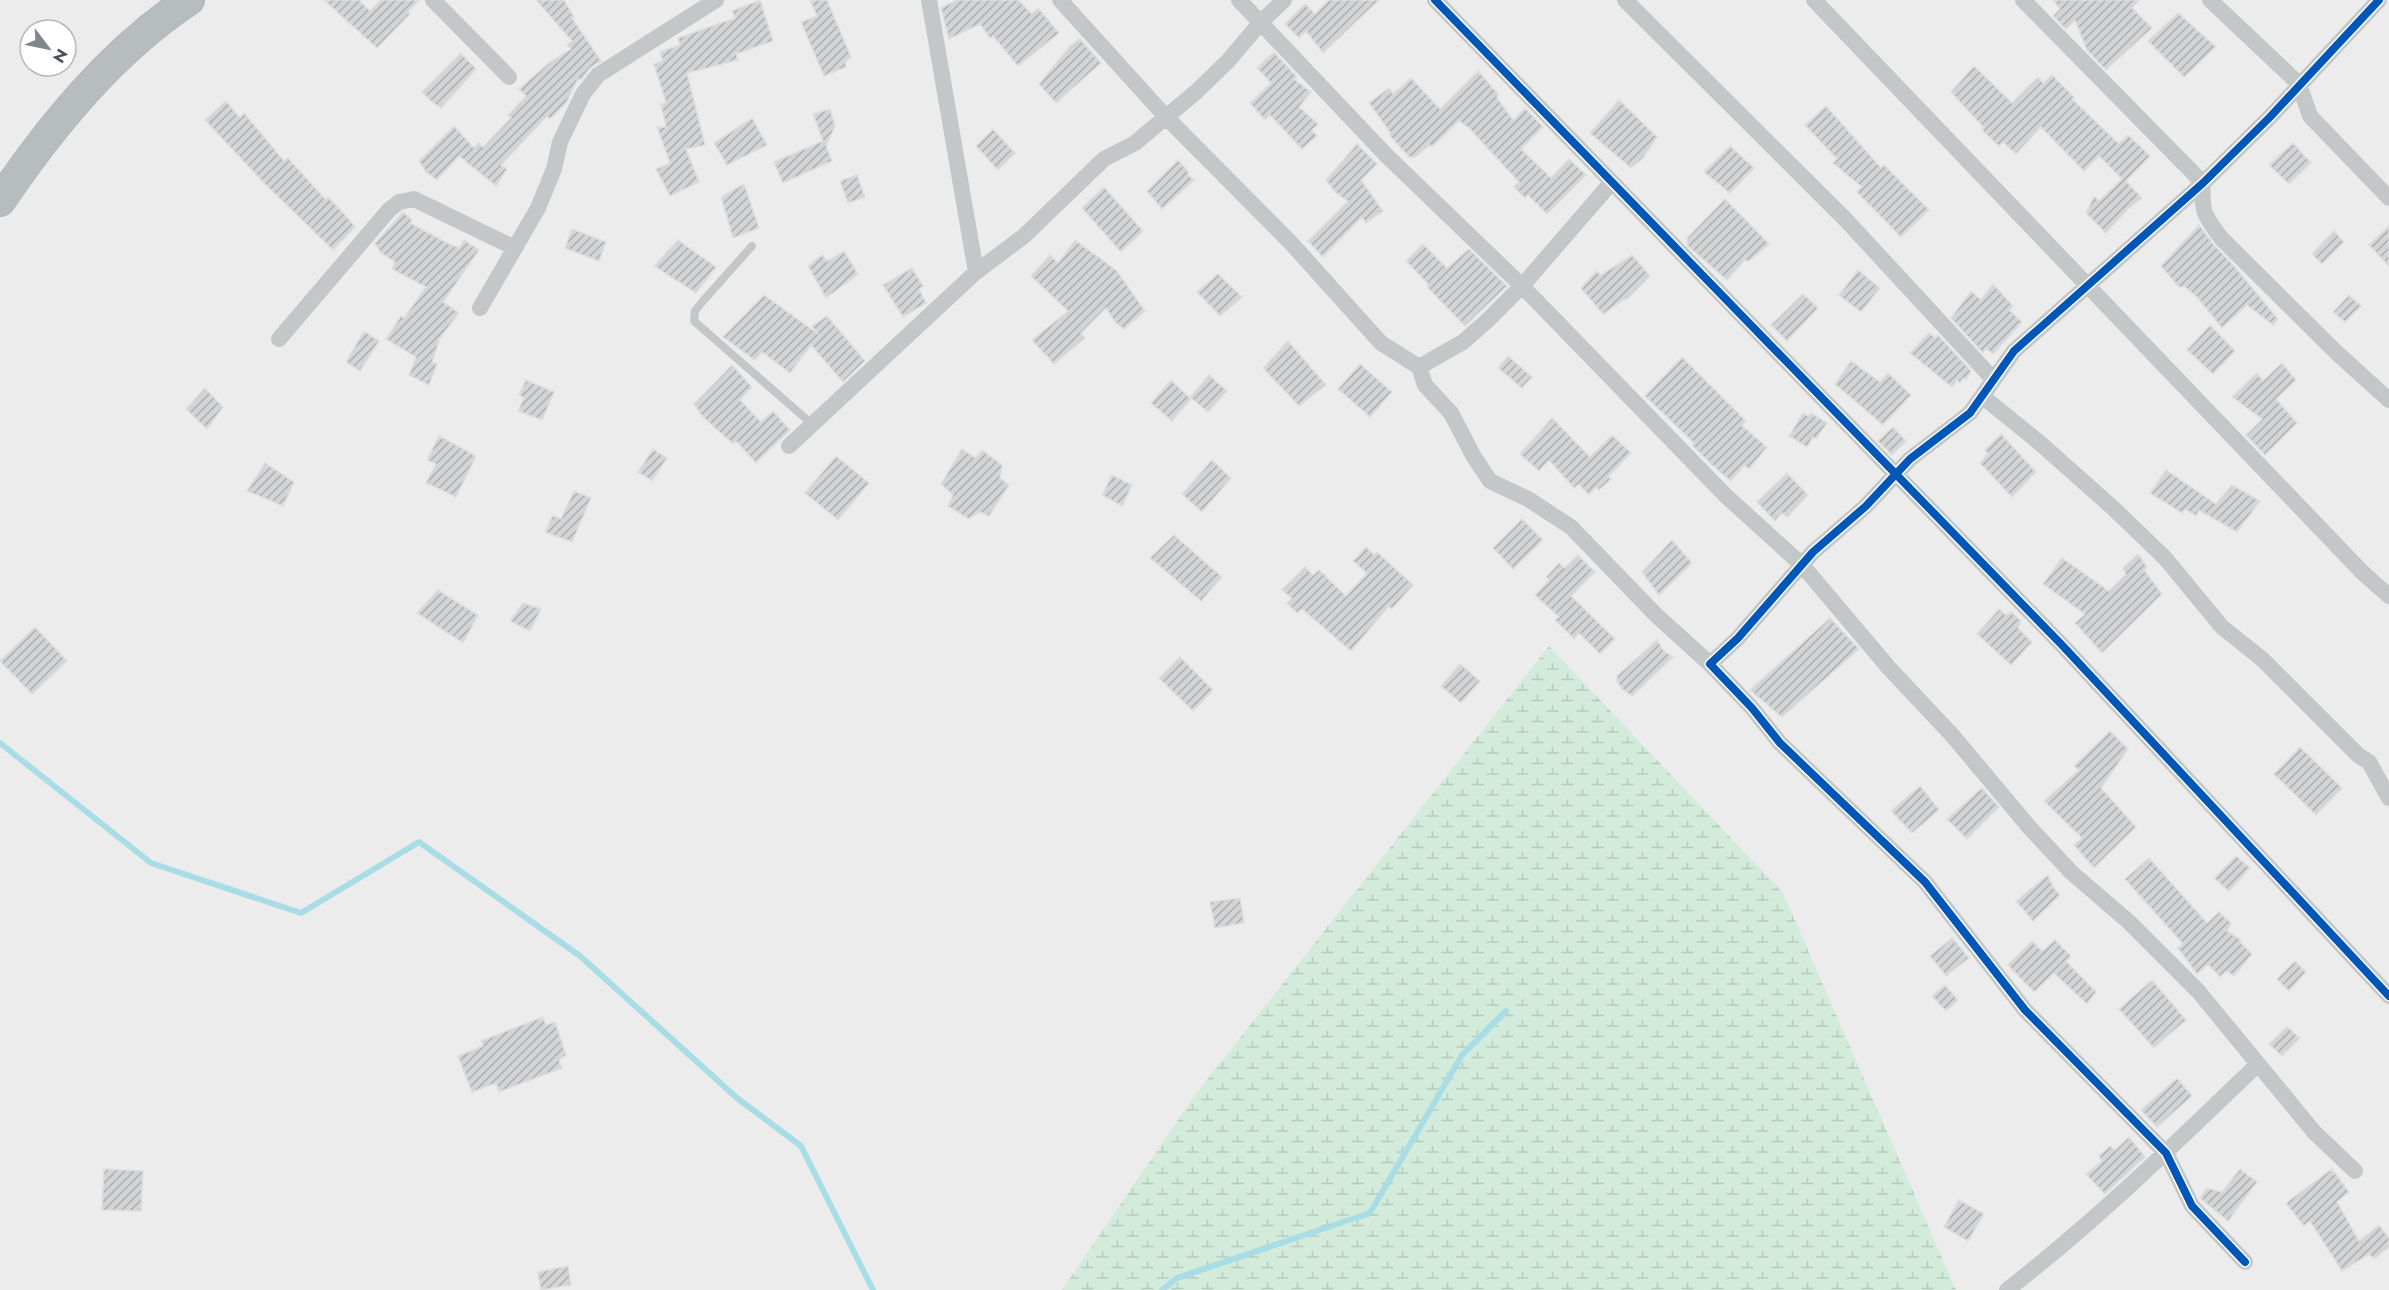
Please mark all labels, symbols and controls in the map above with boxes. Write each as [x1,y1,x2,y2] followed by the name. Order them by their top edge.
[18,18,78,78] north arrow
[47,44,73,67] text: N

